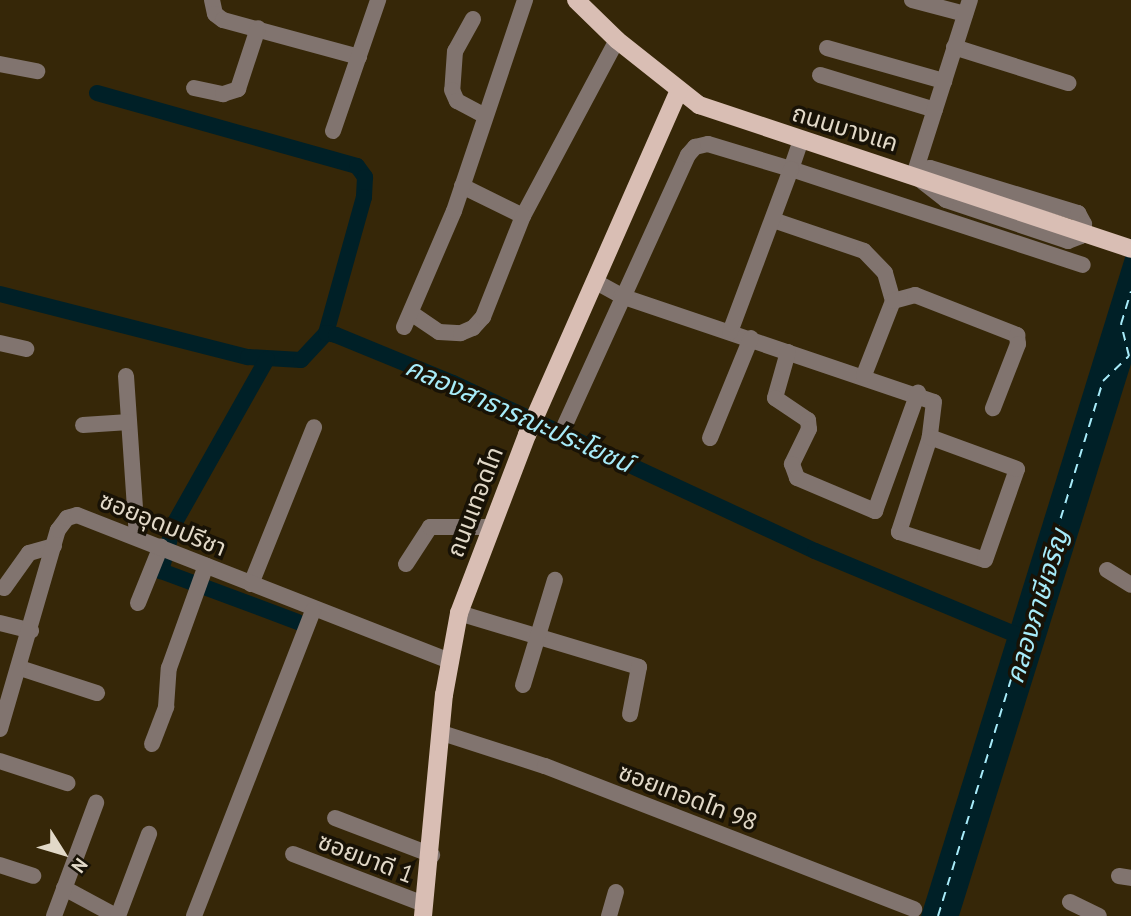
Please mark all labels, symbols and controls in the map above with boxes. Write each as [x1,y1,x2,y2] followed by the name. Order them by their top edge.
[789,98,901,158] street label: ถนนบางแค
[401,351,637,479] water label: คลองสาธารณะประโยชน์
[441,443,509,561] street label: ถนนเทอดไท
[96,486,230,562] street label: ซอยอุดมปรีชา
[999,525,1075,687] water label: คลองภาษีเจริญ
[615,757,761,837] street label: ซอยเทอดไท 98
[28,818,98,888] north arrow
[314,827,418,889] street label: ซอยมาดี 1
[66,853,93,878] text: N

